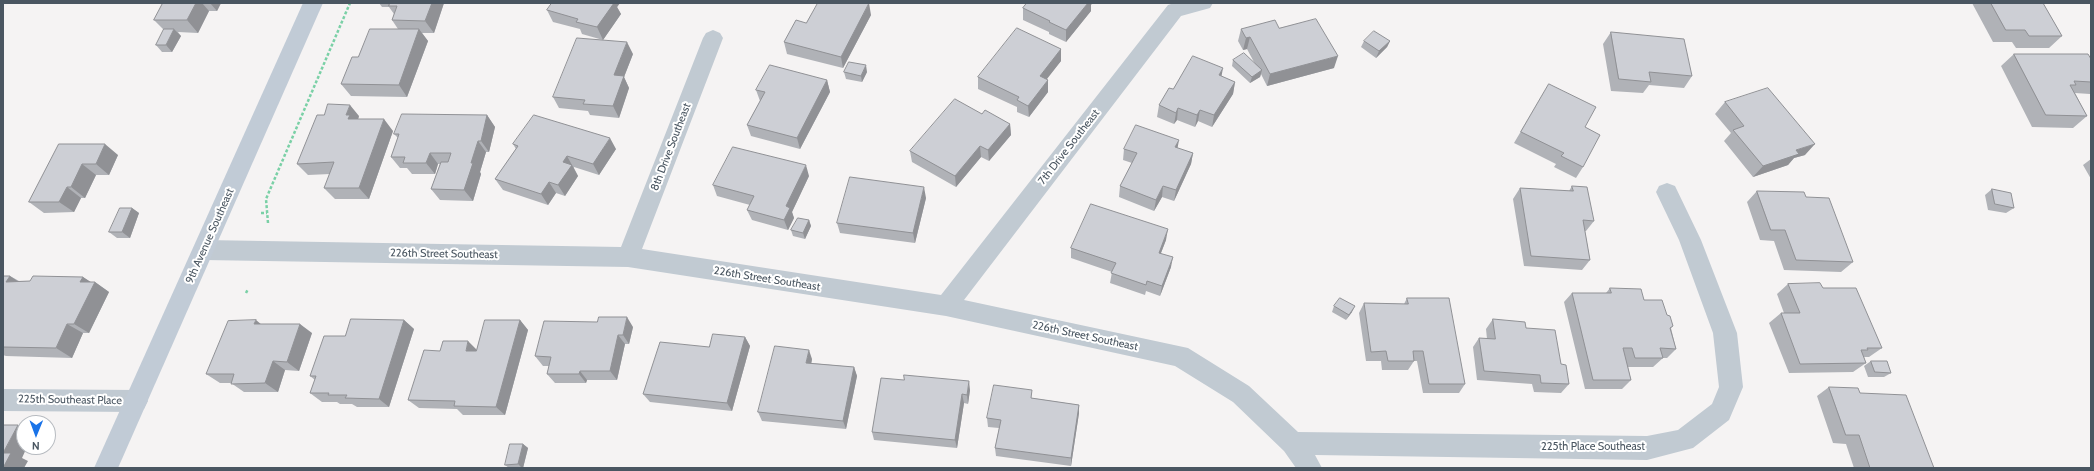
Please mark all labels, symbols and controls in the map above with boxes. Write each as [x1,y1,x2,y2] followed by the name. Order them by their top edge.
[648,101,694,193] street label: 8th Drive Southeast
[1036,107,1102,187] street label: 7th Drive Southeast
[183,186,237,286] street label: 9th Avenue Southeast
[390,246,498,262] street label: 226th Street Southeast
[713,264,821,294] street label: 226th Street Southeast
[1031,318,1139,354] street label: 226th Street Southeast
[18,392,122,408] street label: 225th Southeast Place
[16,415,56,455] north arrow
[32,439,40,453] text: N
[1541,440,1645,454] street label: 225th Place Southeast

